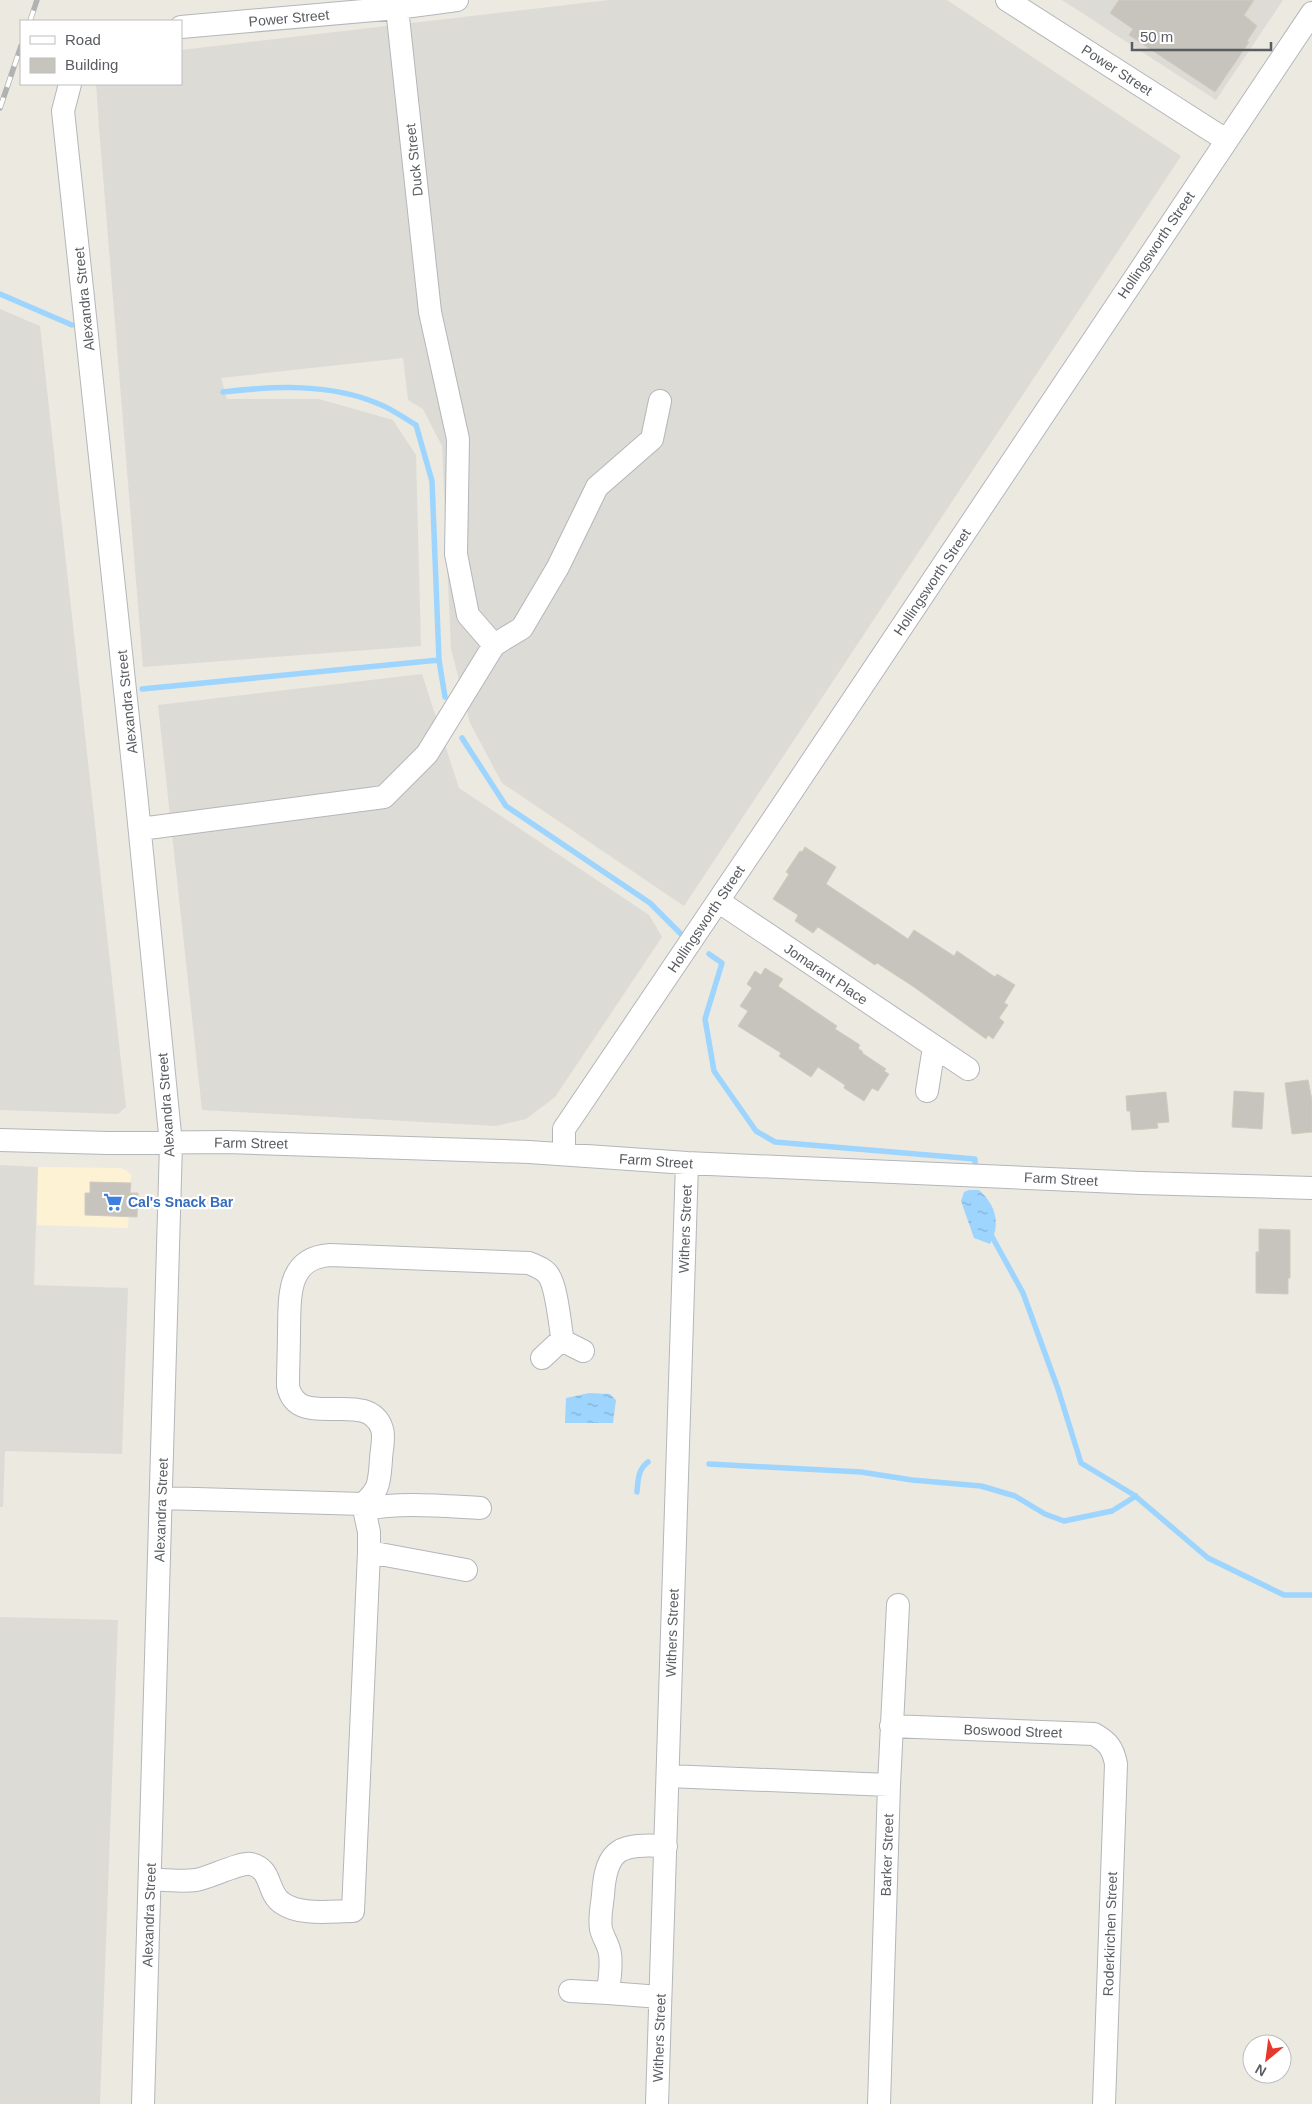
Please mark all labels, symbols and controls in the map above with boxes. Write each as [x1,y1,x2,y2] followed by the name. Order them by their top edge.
[248,6,330,29] street label: Power Street
[20,20,182,85] legend
[1132,20,1271,52] scale bar
[1140,28,1173,45] text: 50 m
[65,31,101,48] text: Road
[1079,41,1155,99] street label: Power Street
[65,56,118,73] text: Building
[402,123,426,197] street label: Duck Street
[1114,189,1198,301] street label: Hollingsworth Street
[71,246,97,352] street label: Alexandra Street
[890,526,974,638] street label: Hollingsworth Street
[114,649,140,755] street label: Alexandra Street
[664,863,748,975] street label: Hollingsworth Street
[781,940,871,1008] street label: Jomarant Place
[154,1052,178,1158] street label: Alexandra Street
[214,1134,288,1152] street label: Farm Street
[619,1150,694,1172] street label: Farm Street
[1024,1169,1098,1189] street label: Farm Street
[675,1184,695,1274] street label: Withers Street
[102,1191,124,1213] supermarket icon: Cal's Snack Bar
[128,1194,234,1210] place label: Cal's Snack Bar
[151,1458,171,1562] street label: Alexandra Street
[662,1588,682,1678] street label: Withers Street
[963,1721,1063,1741] street label: Boswood Street
[878,1813,896,1896] street label: Barker Street
[139,1863,159,1967] street label: Alexandra Street
[1100,1871,1120,1996] street label: Roderkirchen Street
[649,1993,669,2083] street label: Withers Street
[1242,2034,1292,2084] north arrow
[1252,2061,1269,2080] text: N

